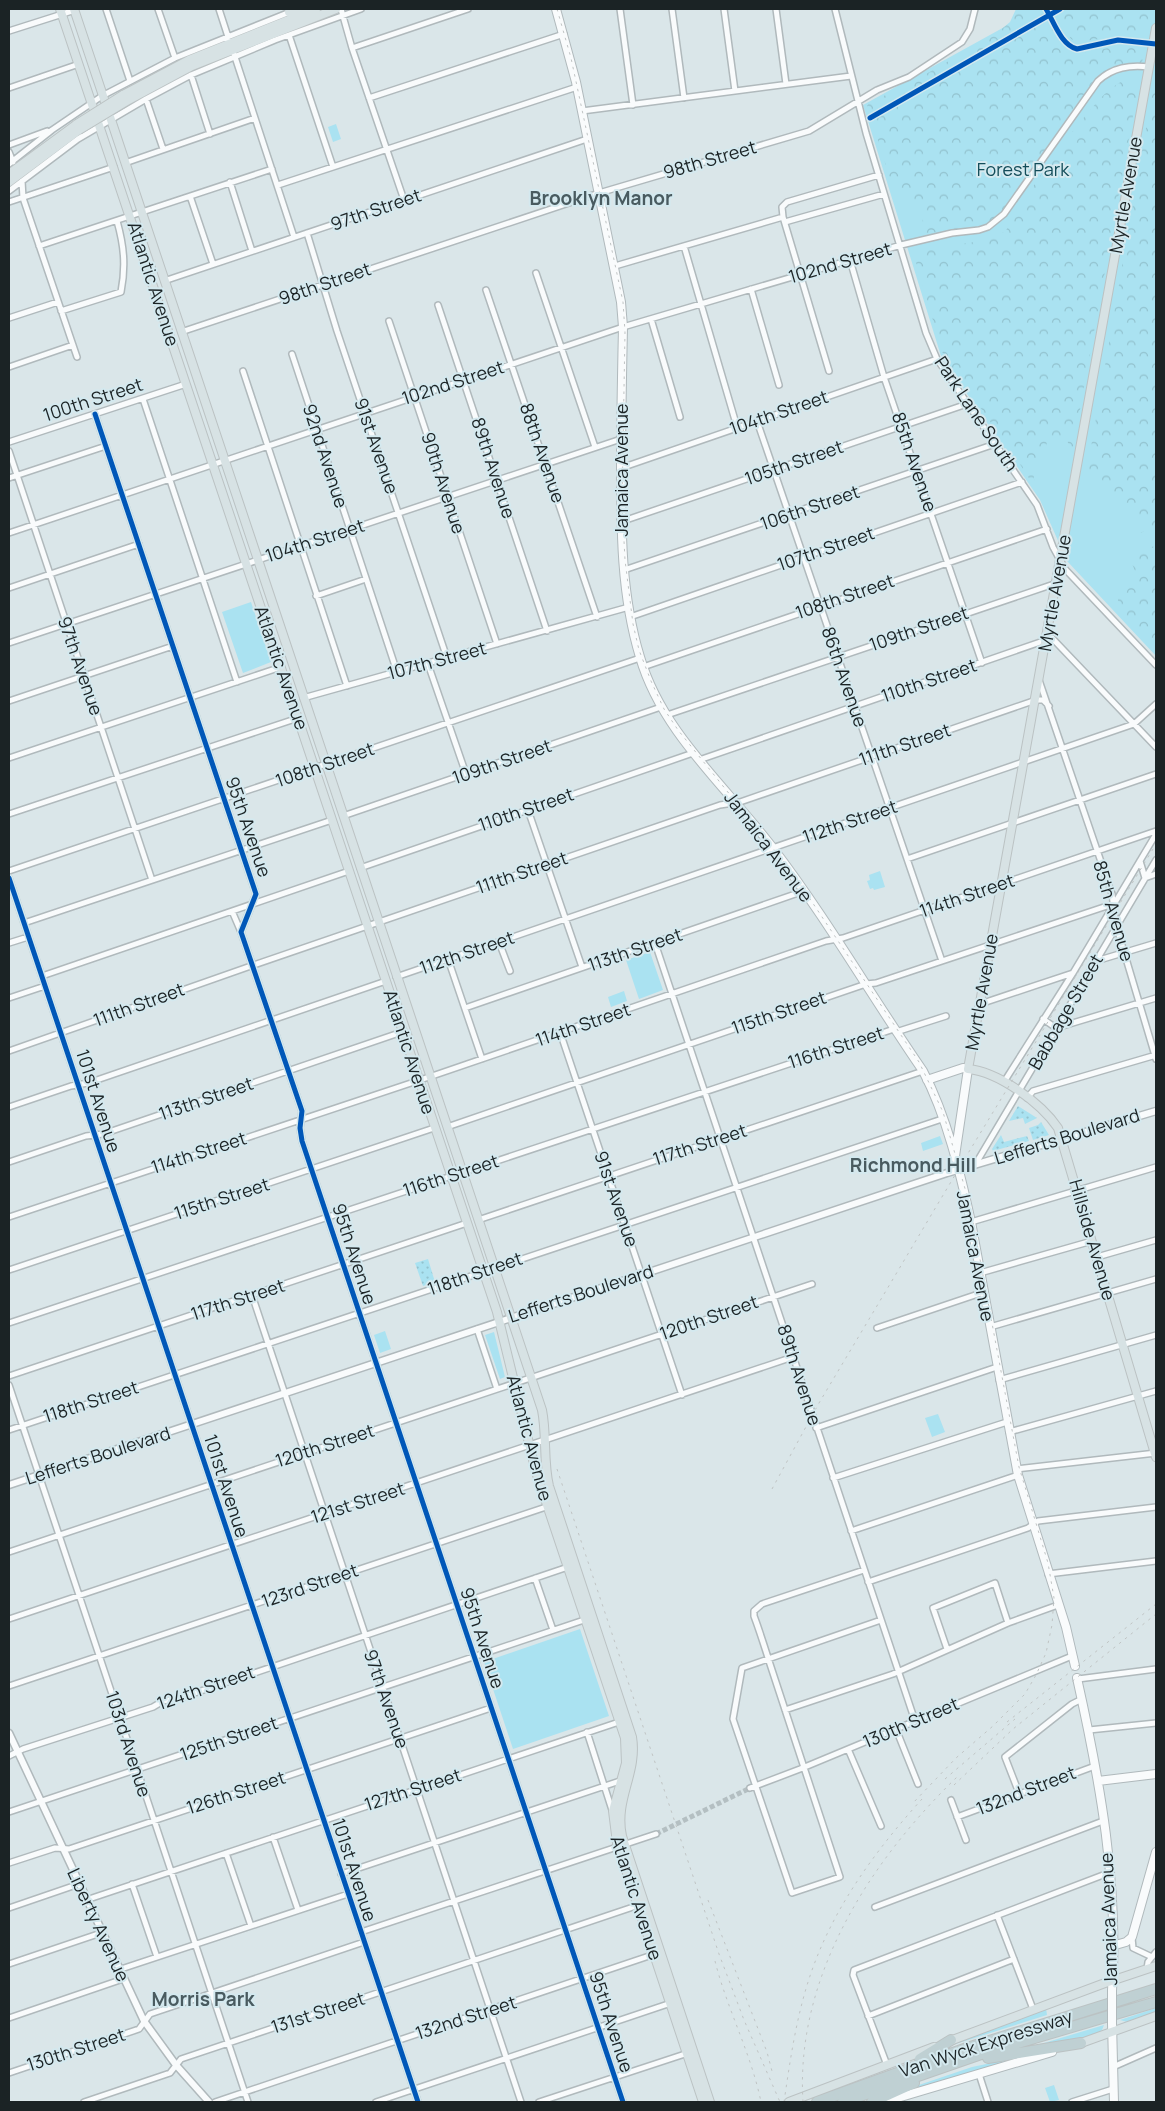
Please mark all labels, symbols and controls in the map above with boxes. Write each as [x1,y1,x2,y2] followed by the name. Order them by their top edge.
[660,134,759,184] street label: 98th Street
[1103,135,1147,255] street label: Myrtle Avenue
[977,157,1070,181] park label: Forest Park
[327,182,424,236] street label: 97th Street
[530,185,673,211] district label: Brooklyn Manor
[122,218,185,349] street label: Atlantic Avenue
[785,236,894,288] street label: 102nd Street
[275,256,374,310] street label: 98th Street
[929,351,1024,476] street label: Park Lane South
[399,354,507,410] street label: 102nd Street
[40,372,146,426] street label: 100th Street
[726,384,831,440] street label: 104th Street
[349,394,405,497] street label: 91st Avenue
[515,400,571,506] street label: 88th Avenue
[298,401,354,511] street label: 92nd Avenue
[609,404,633,536] street label: Jamaica Avenue
[887,409,943,515] street label: 85th Avenue
[466,414,522,521] street label: 89th Avenue
[416,429,472,536] street label: 90th Avenue
[741,434,846,490] street label: 105th Street
[757,479,863,535] street label: 106th Street
[262,513,367,567] street label: 104th Street
[774,520,878,576] street label: 107th Street
[1032,533,1076,653] street label: Myrtle Avenue
[792,568,897,624] street label: 108th Street
[866,600,972,656] street label: 109th Street
[249,602,314,733] street label: Atlantic Avenue
[53,613,109,718] street label: 97th Avenue
[817,623,873,730] street label: 86th Avenue
[385,635,489,685] street label: 107th Street
[878,653,980,708] street label: 110th Street
[856,717,954,771] street label: 111th Street
[449,733,555,789] street label: 109th Street
[272,736,377,792] street label: 108th Street
[221,773,277,880] street label: 95th Avenue
[475,782,577,837] street label: 110th Street
[719,786,818,907] street label: Jamaica Avenue
[799,794,900,848] street label: 112th Street
[473,845,571,899] street label: 111th Street
[1088,857,1140,964] street label: 85th Avenue
[916,868,1017,923] street label: 114th Street
[584,922,685,976] street label: 113th Street
[416,925,517,979] street label: 112th Street
[959,932,1003,1052] street label: Myrtle Avenue
[1022,949,1108,1074] street label: Babbage Street
[90,976,188,1032] street label: 111th Street
[728,985,829,1039] street label: 115th Street
[378,986,441,1117] street label: Atlantic Avenue
[532,997,633,1052] street label: 114th Street
[785,1020,887,1074] street label: 116th Street
[71,1046,127,1155] street label: 101st Avenue
[155,1071,256,1125] street label: 113th Street
[991,1103,1142,1170] street label: Lefferts Boulevard
[650,1118,750,1171] street label: 117th Street
[148,1125,249,1179] street label: 114th Street
[589,1147,645,1250] street label: 91st Avenue
[400,1148,502,1202] street label: 116th Street
[850,1152,976,1178] district label: Richmond Hill
[171,1171,272,1225] street label: 115th Street
[1064,1176,1122,1303] street label: Hillside Avenue
[952,1188,1000,1323] street label: Jamaica Avenue
[327,1200,383,1307] street label: 95th Avenue
[424,1246,525,1300] street label: 118th Street
[505,1258,656,1328] street label: Lefferts Boulevard
[188,1273,288,1326] street label: 117th Street
[656,1289,761,1345] street label: 120th Street
[772,1321,828,1428] street label: 89th Avenue
[502,1372,558,1504] street label: Atlantic Avenue
[40,1374,141,1428] street label: 118th Street
[272,1418,377,1472] street label: 120th Street
[22,1420,173,1490] street label: Lefferts Boulevard
[199,1431,255,1540] street label: 101st Avenue
[308,1476,408,1529] street label: 121st Street
[258,1557,361,1613] street label: 123rd Street
[455,1584,511,1691] street label: 95th Avenue
[359,1646,415,1751] street label: 97th Avenue
[154,1659,258,1715] street label: 124th Street
[101,1688,157,1800] street label: 103rd Avenue
[859,1691,962,1753] street label: 130th Street
[177,1710,281,1766] street label: 125th Street
[972,1760,1079,1820] street label: 132nd Street
[361,1762,464,1816] street label: 127th Street
[183,1765,288,1819] street label: 126th Street
[327,1815,383,1924] street label: 101st Avenue
[605,1832,668,1963] street label: Atlantic Avenue
[1094,1852,1122,1986] street label: Jamaica Avenue
[62,1864,136,1985] street label: Liberty Avenue
[584,1968,640,2075] street label: 95th Avenue
[151,1986,255,2012] district label: Morris Park
[268,1986,368,2038] street label: 131st Street
[412,1989,519,2045] street label: 132nd Street
[896,2004,1076,2082] street label: Van Wyck Expressway
[23,2022,128,2076] street label: 130th Street

